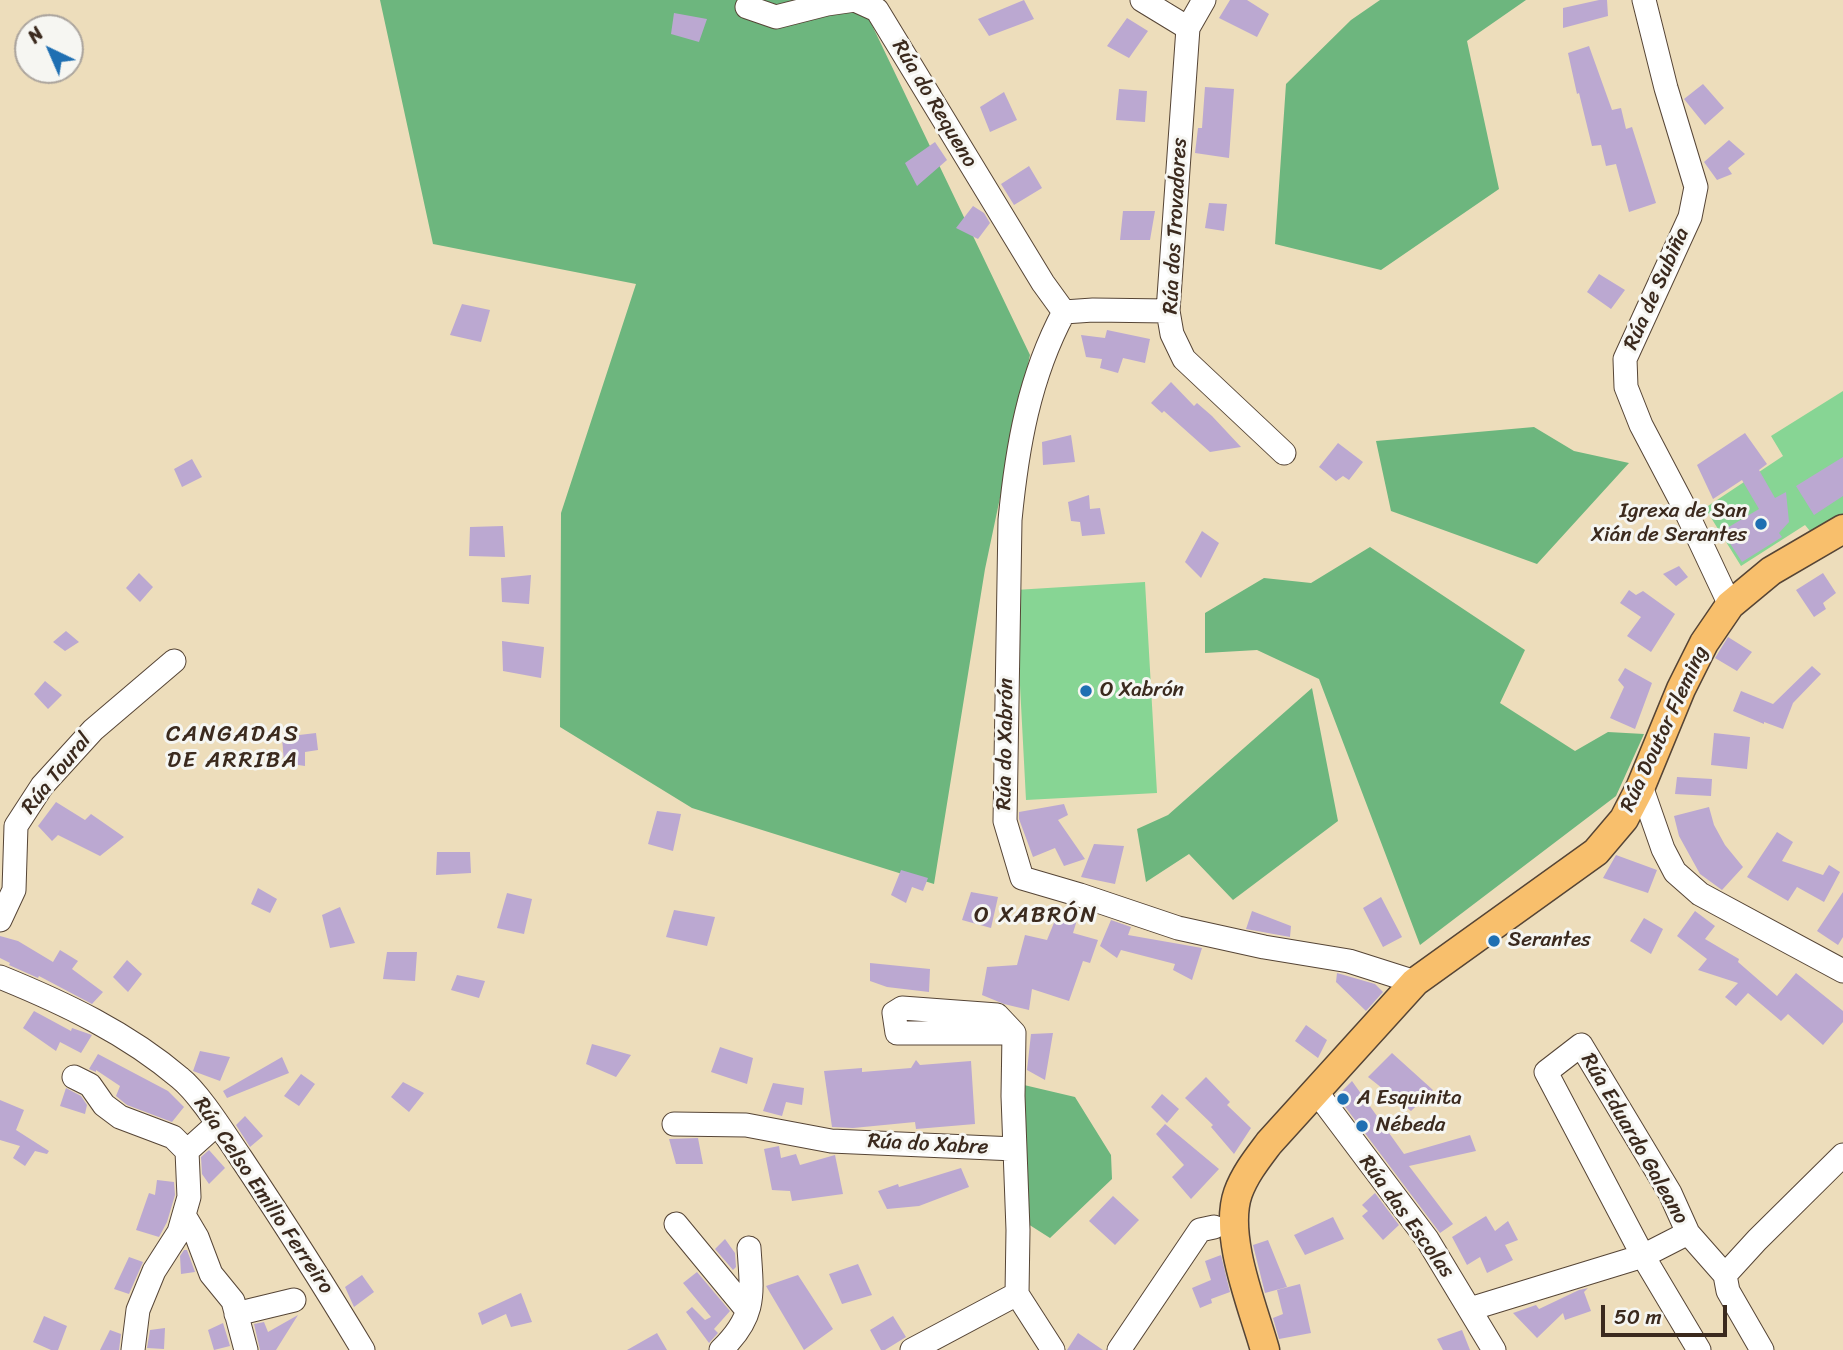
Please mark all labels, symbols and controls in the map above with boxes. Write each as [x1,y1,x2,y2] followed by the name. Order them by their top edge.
[14,14,84,84] north arrow
[19,19,52,51] text: N
[886,36,982,172] street label: Rúa do Requeno
[1159,137,1193,315] street label: Rúa dos Trovadores
[1619,224,1695,354] street label: Rúa de Subiña
[1591,499,1747,549] place label: Igrexa de San Xián de Serantes
[1753,516,1769,532] marker: Igrexa de San Xián de Serantes
[1615,642,1715,816] street label: Rúa Doutor Fleming
[992,678,1020,810] street label: Rúa do Xabrón
[1100,678,1184,704] place label: O Xabrón
[1078,683,1094,699] marker: O Xabrón
[167,721,299,775] district label: CANGADAS DE ARRIBA
[17,728,97,820] street label: Rúa Toural
[975,902,1097,930] district label: O XABRÓN
[1508,928,1591,954] place label: Serantes
[1486,933,1502,949] marker: Serantes
[1575,1049,1693,1229] street label: Rúa Eduardo Galeano
[1357,1086,1462,1112] place label: A Esquinita
[1335,1091,1351,1107] marker: A Esquinita
[188,1093,338,1299] street label: Rúa Celso Emilio Ferreiro
[1376,1113,1445,1139] place label: Nébeda
[1354,1118,1370,1134] marker: Nébeda
[867,1129,989,1161] street label: Rúa do Xabre
[1353,1151,1459,1283] street label: Rúa das Escolas
[1605,1290,1731,1334] scale bar
[1614,1298,1662,1336] text: 50 m

